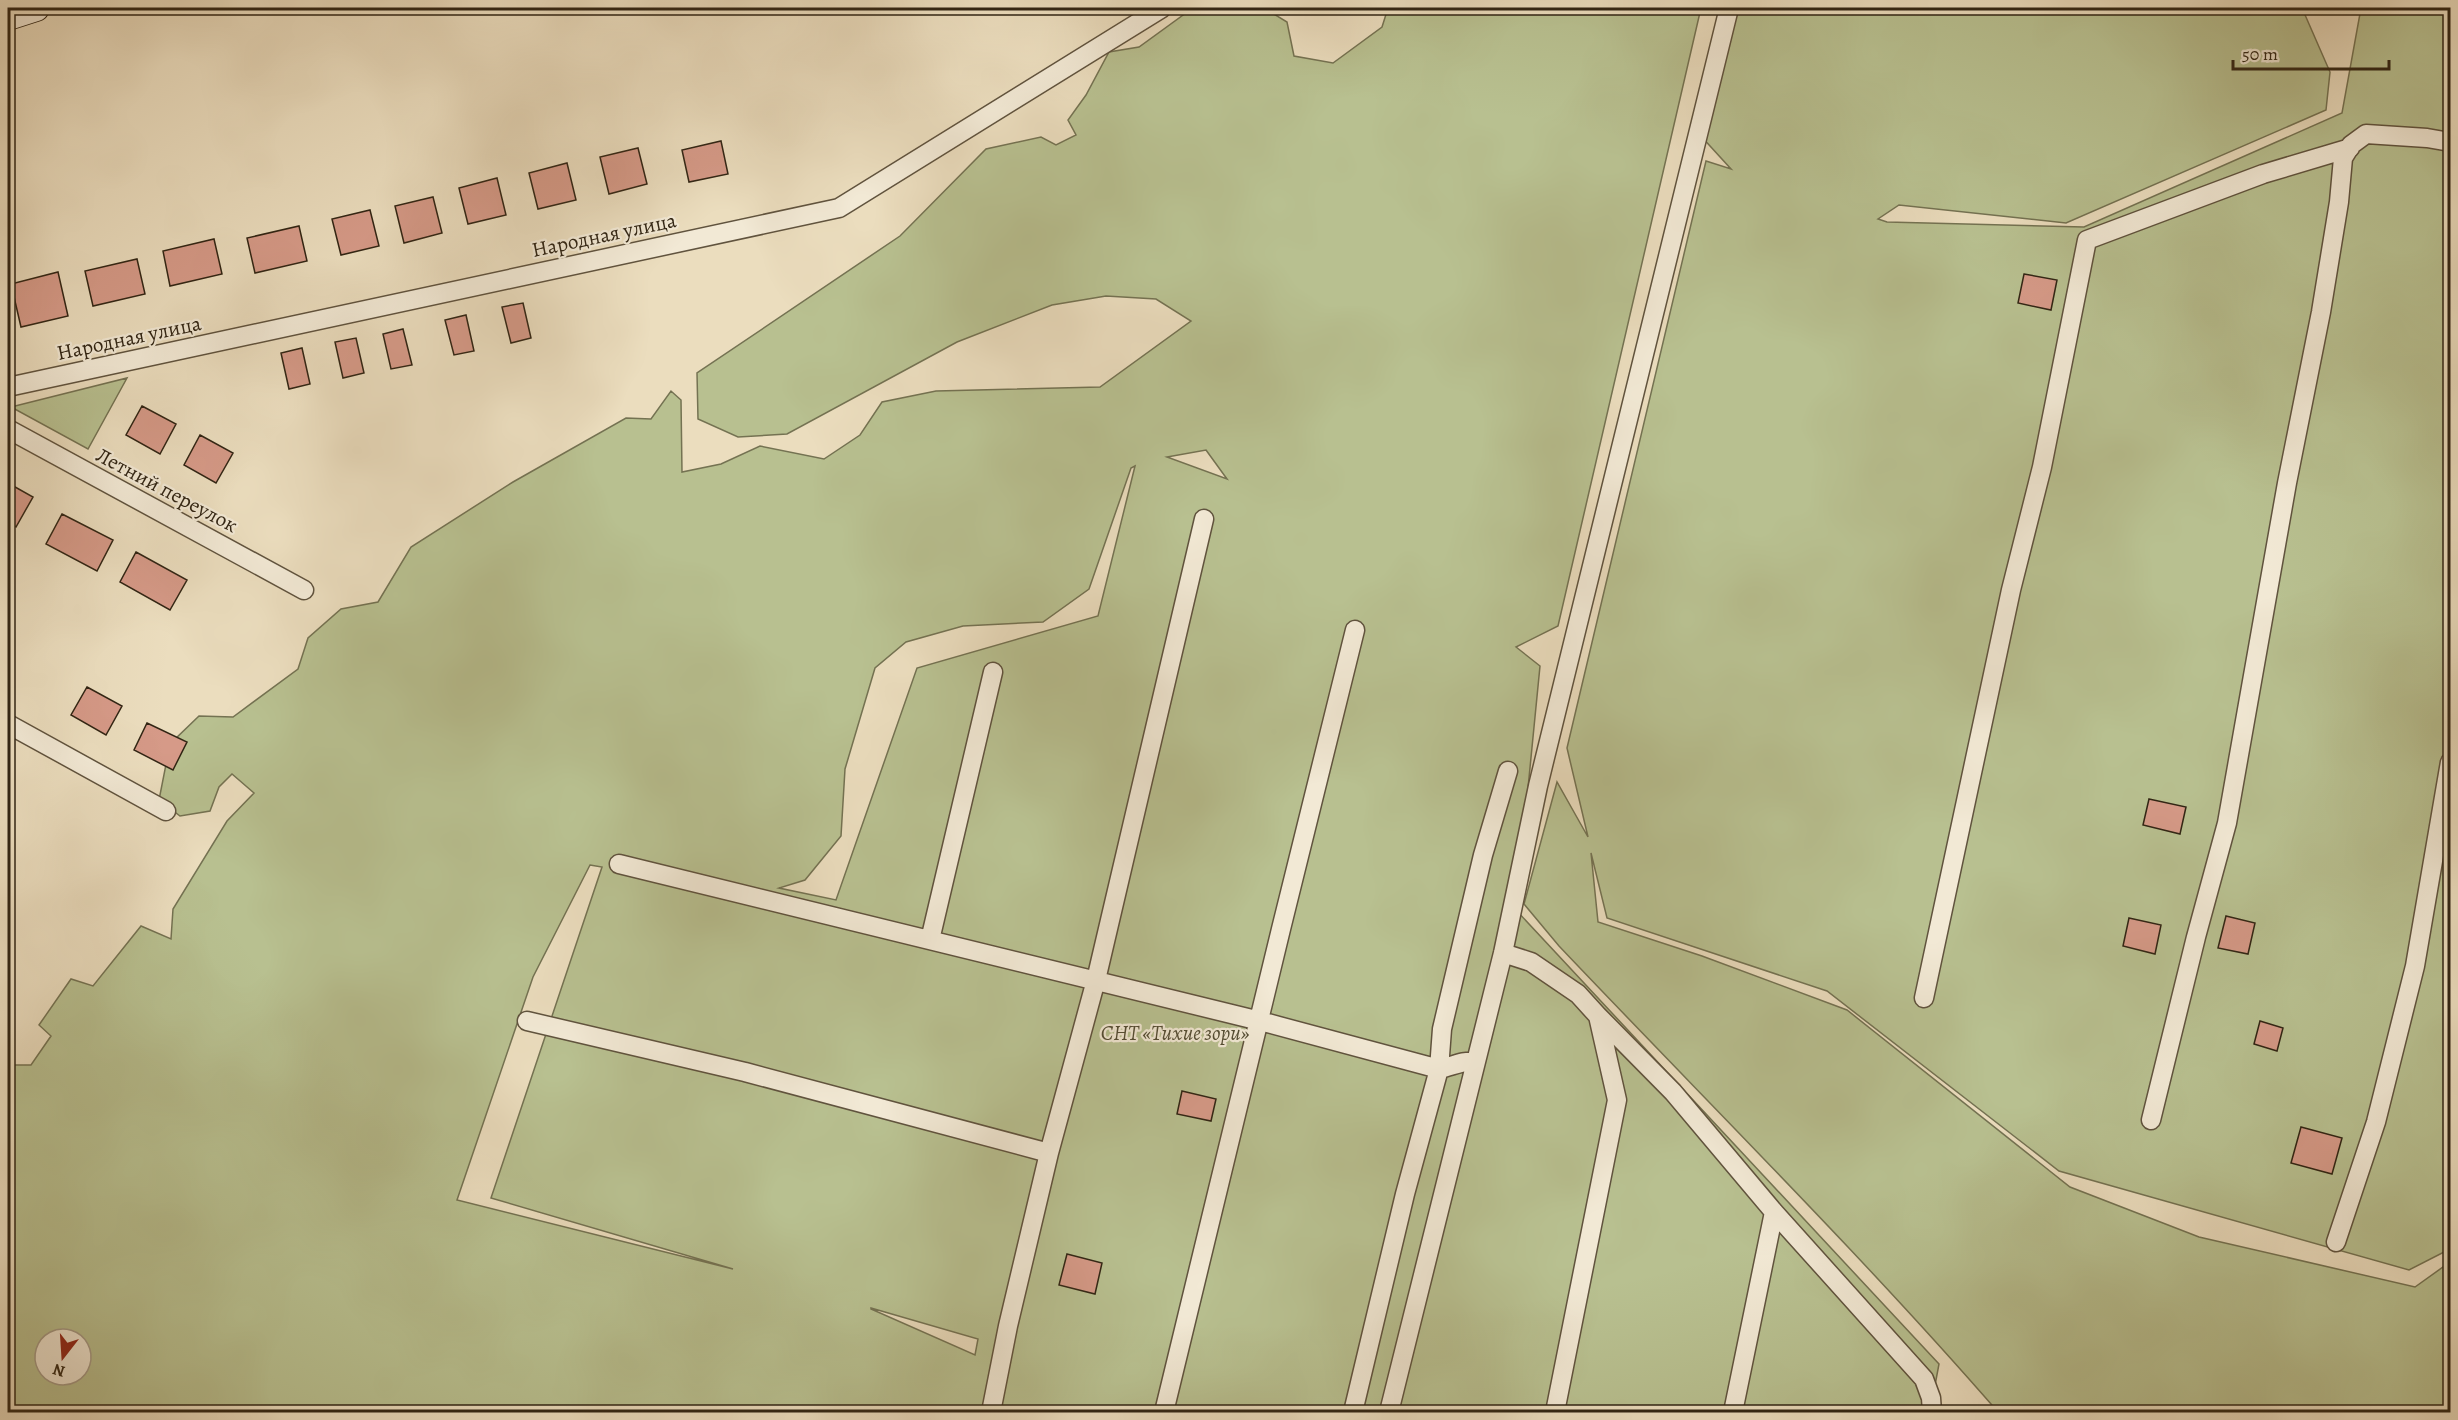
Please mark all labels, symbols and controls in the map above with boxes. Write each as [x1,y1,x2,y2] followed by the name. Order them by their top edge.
[2233,33,2389,71] scale bar
[2242,42,2278,66] text: 50 m
[529,206,679,264] street label: Народная улица
[54,309,204,367] street label: Народная улица
[91,441,243,539] street label: Летний переулок
[1101,1019,1250,1047] park label: СНТ «Тихие зори»
[33,1327,93,1387] north arrow
[50,1358,68,1383] text: N

